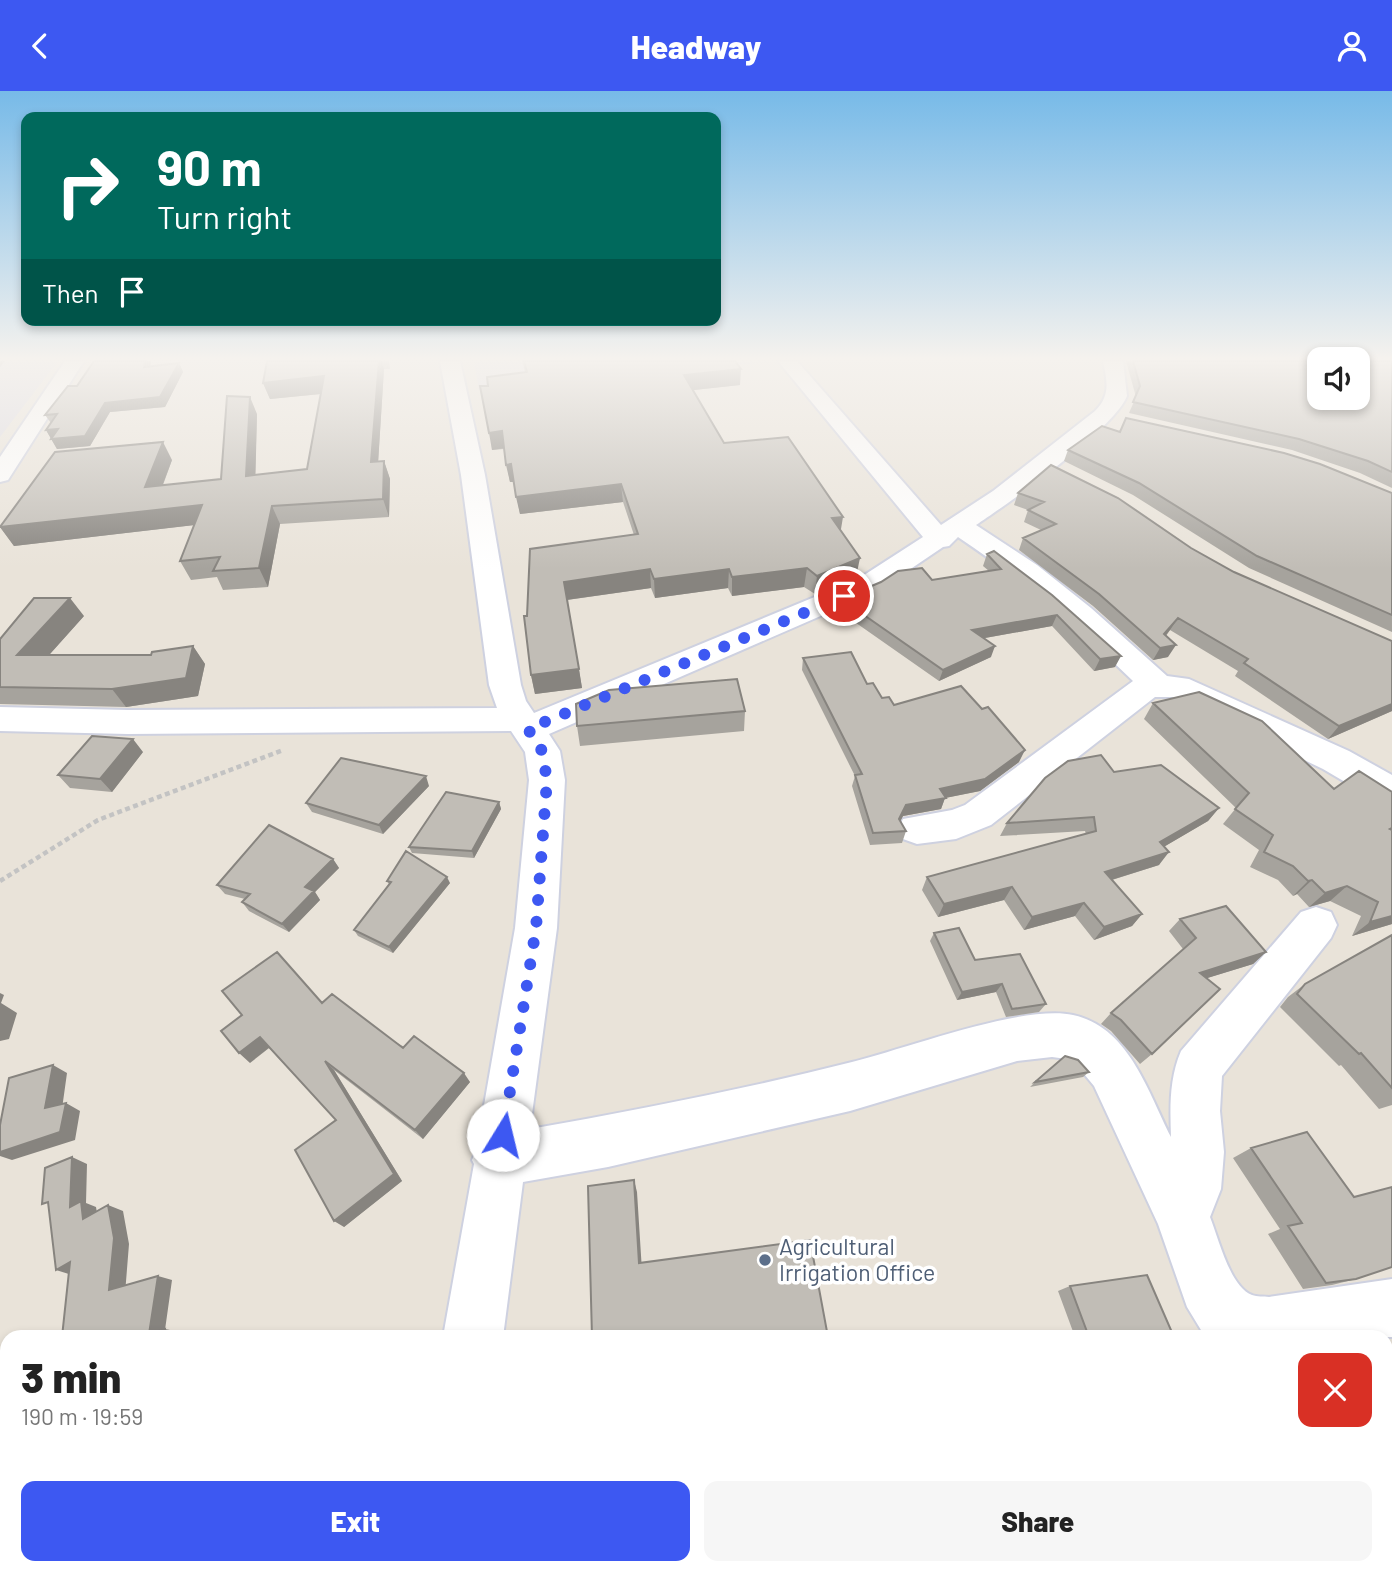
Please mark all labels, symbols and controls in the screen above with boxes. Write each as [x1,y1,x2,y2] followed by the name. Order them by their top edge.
[21,27,59,65] icon: back
[631,27,761,65] text: Headway
[1333,27,1371,65] icon: person
[157,137,262,196] text: 90 m
[42,140,133,231] icon: right
[157,197,292,235] text: Turn right
[113,273,151,311] icon: arrive
[42,277,99,308] text: Then
[1307,347,1370,410] map controls
[1307,347,1370,410] button: sound
[814,566,874,626] pin
[825,577,863,615] icon: arrive
[466,1098,540,1172] position arrow
[779,1232,935,1286] place label: Agricultural Irrigation Office
[757,1252,773,1268] marker: Agricultural Irrigation Office
[21,1351,121,1401] text: 3 min
[1298,1353,1372,1427] button: close
[21,1402,143,1430] text: 190 m · 19:59
[21,1481,690,1561] button: Exit
[704,1481,1372,1561] button: Share

